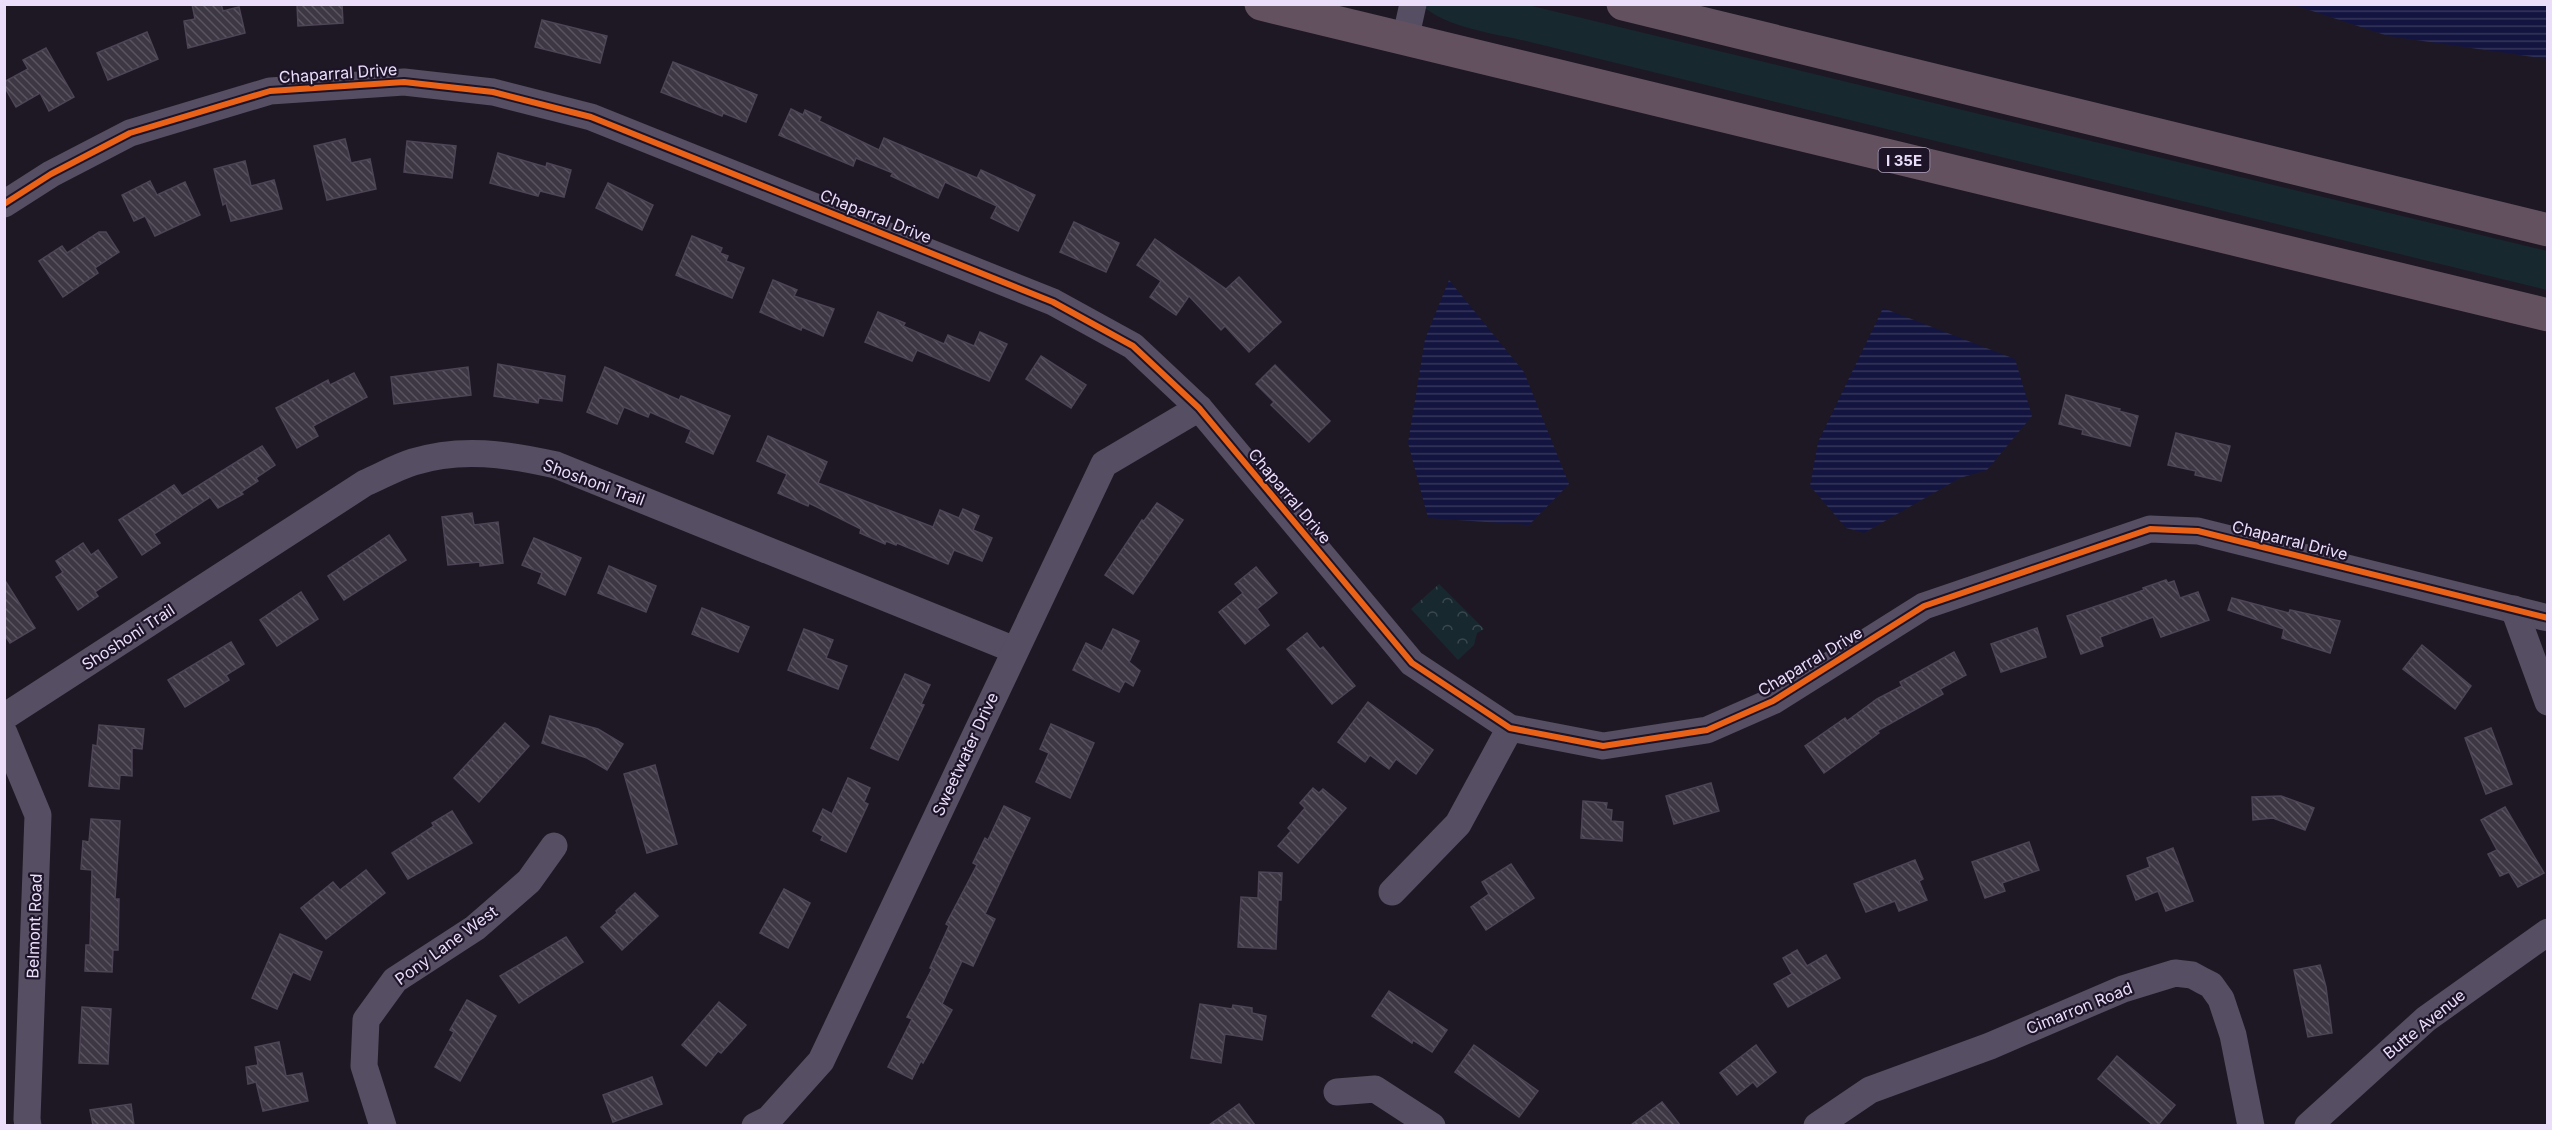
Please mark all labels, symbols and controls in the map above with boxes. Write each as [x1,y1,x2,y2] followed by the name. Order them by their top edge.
[278,59,398,87] street label: Chaparral Drive
[1878,148,1930,172] road number: I 35E
[817,185,935,247] street label: Chaparral Drive
[1244,444,1336,548] street label: Chaparral Drive
[540,454,648,510] street label: Shoshoni Trail
[2230,516,2350,564] street label: Chaparral Drive
[78,600,178,674] street label: Shoshoni Trail
[1754,622,1866,700] street label: Chaparral Drive
[928,689,1002,819] street label: Sweetwater Drive
[22,873,46,979] street label: Belmont Road
[391,901,501,989] street label: Pony Lane West
[2023,978,2135,1038] street label: Cimarron Road
[2379,985,2469,1063] street label: Butte Avenue

